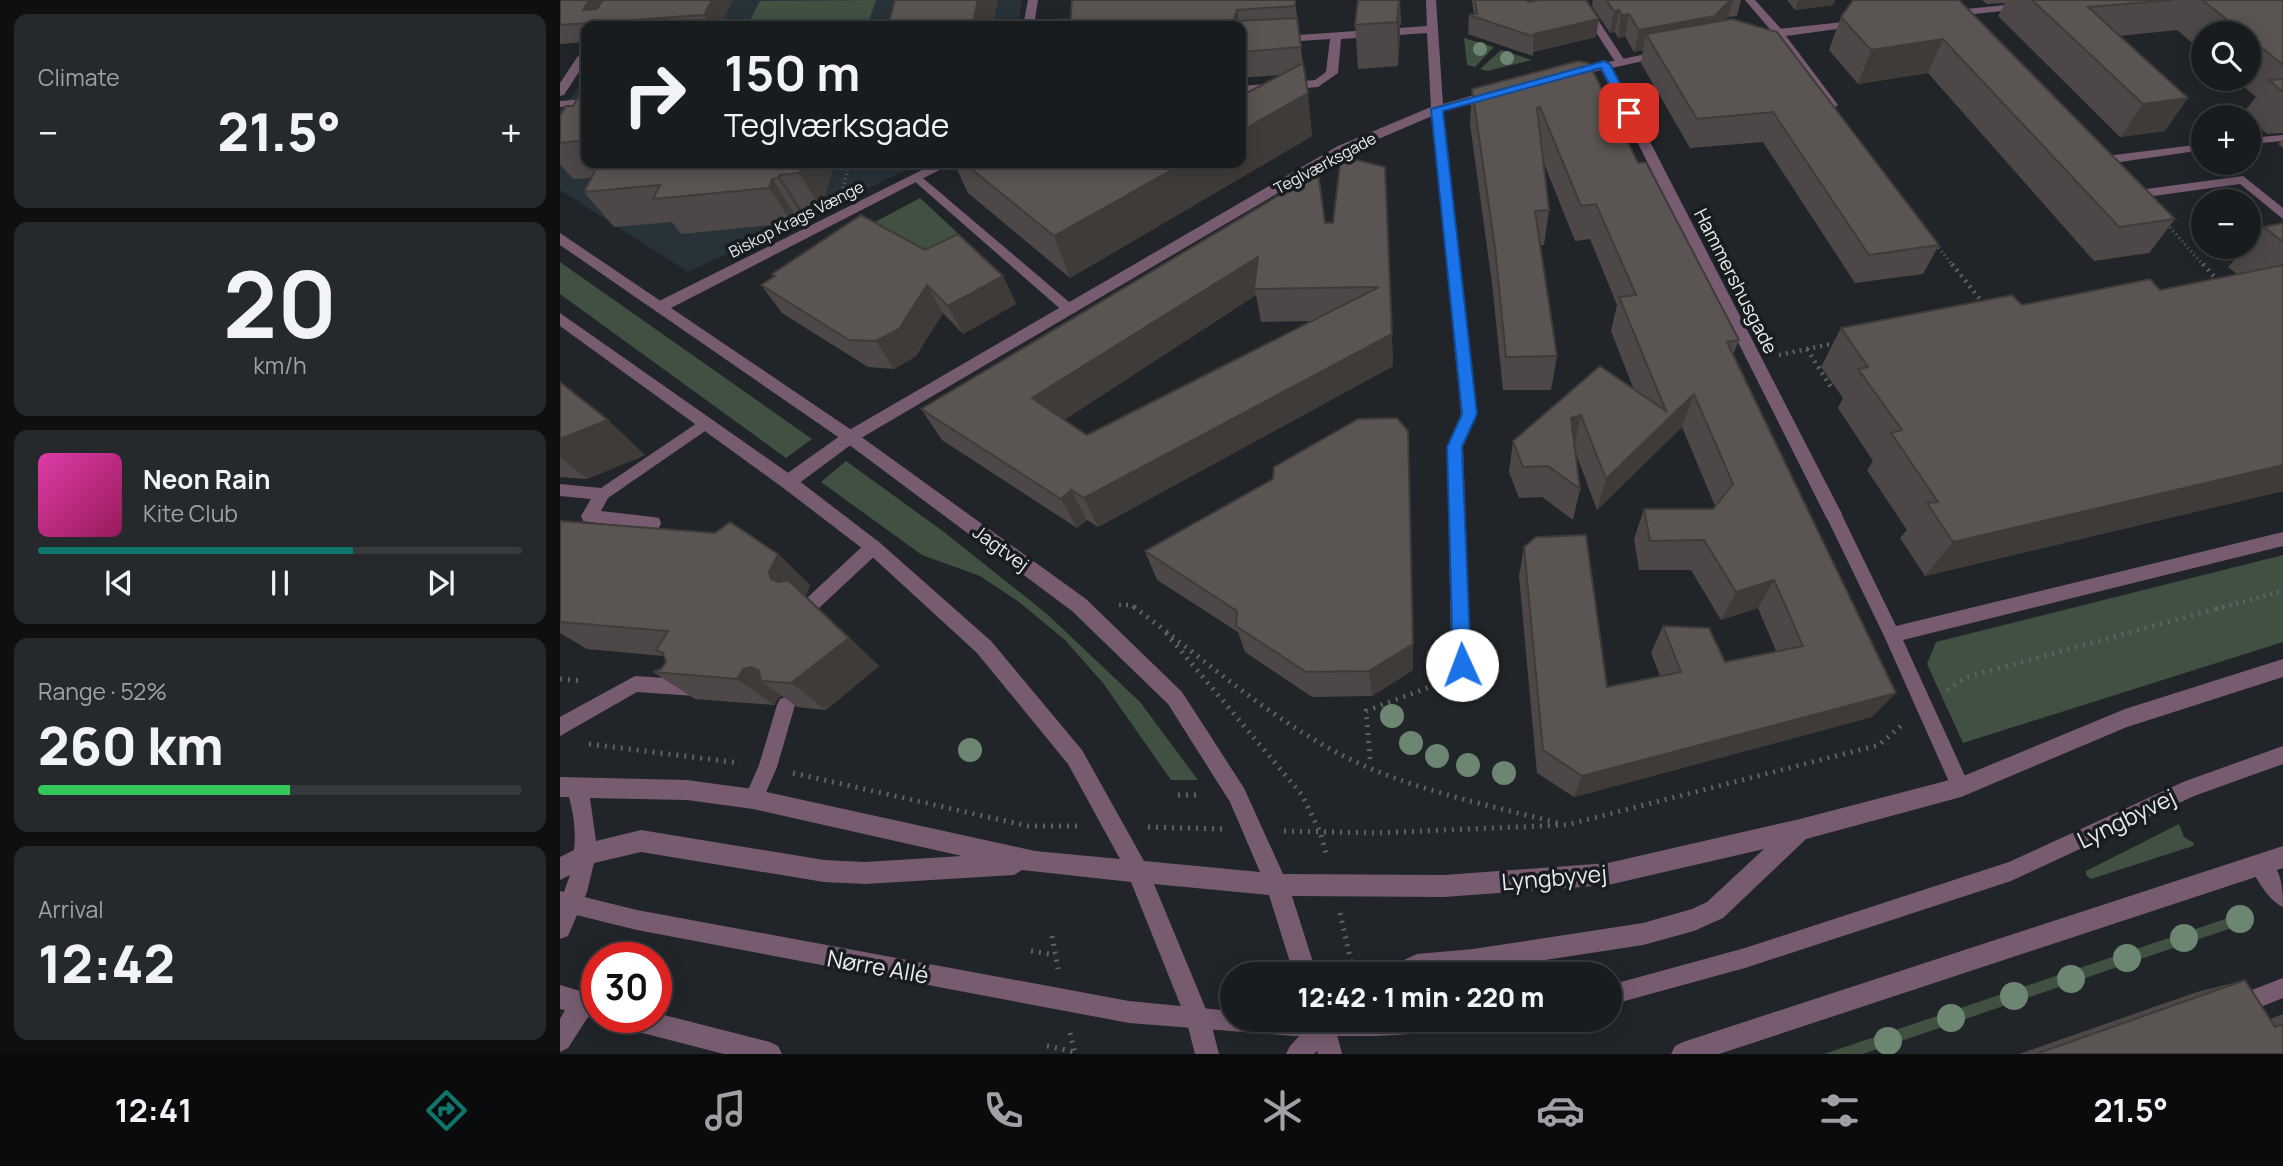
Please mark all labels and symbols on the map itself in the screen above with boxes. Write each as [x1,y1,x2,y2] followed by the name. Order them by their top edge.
[1599,83,1659,143] pin
[1270,127,1380,199] street label: Teglværksgade
[725,175,867,263] street label: Biskop Krags Vænge
[1688,204,1784,358] street label: Hammershusgade
[968,519,1034,577] street label: Jagtvej
[1425,628,1499,702] position arrow
[2072,780,2180,856] street label: Lyngbyvej
[1500,856,1608,898] street label: Lyngbyvej
[825,941,931,991] street label: Nørre Allé
[581,942,672,1033] speed limit sign: 30

